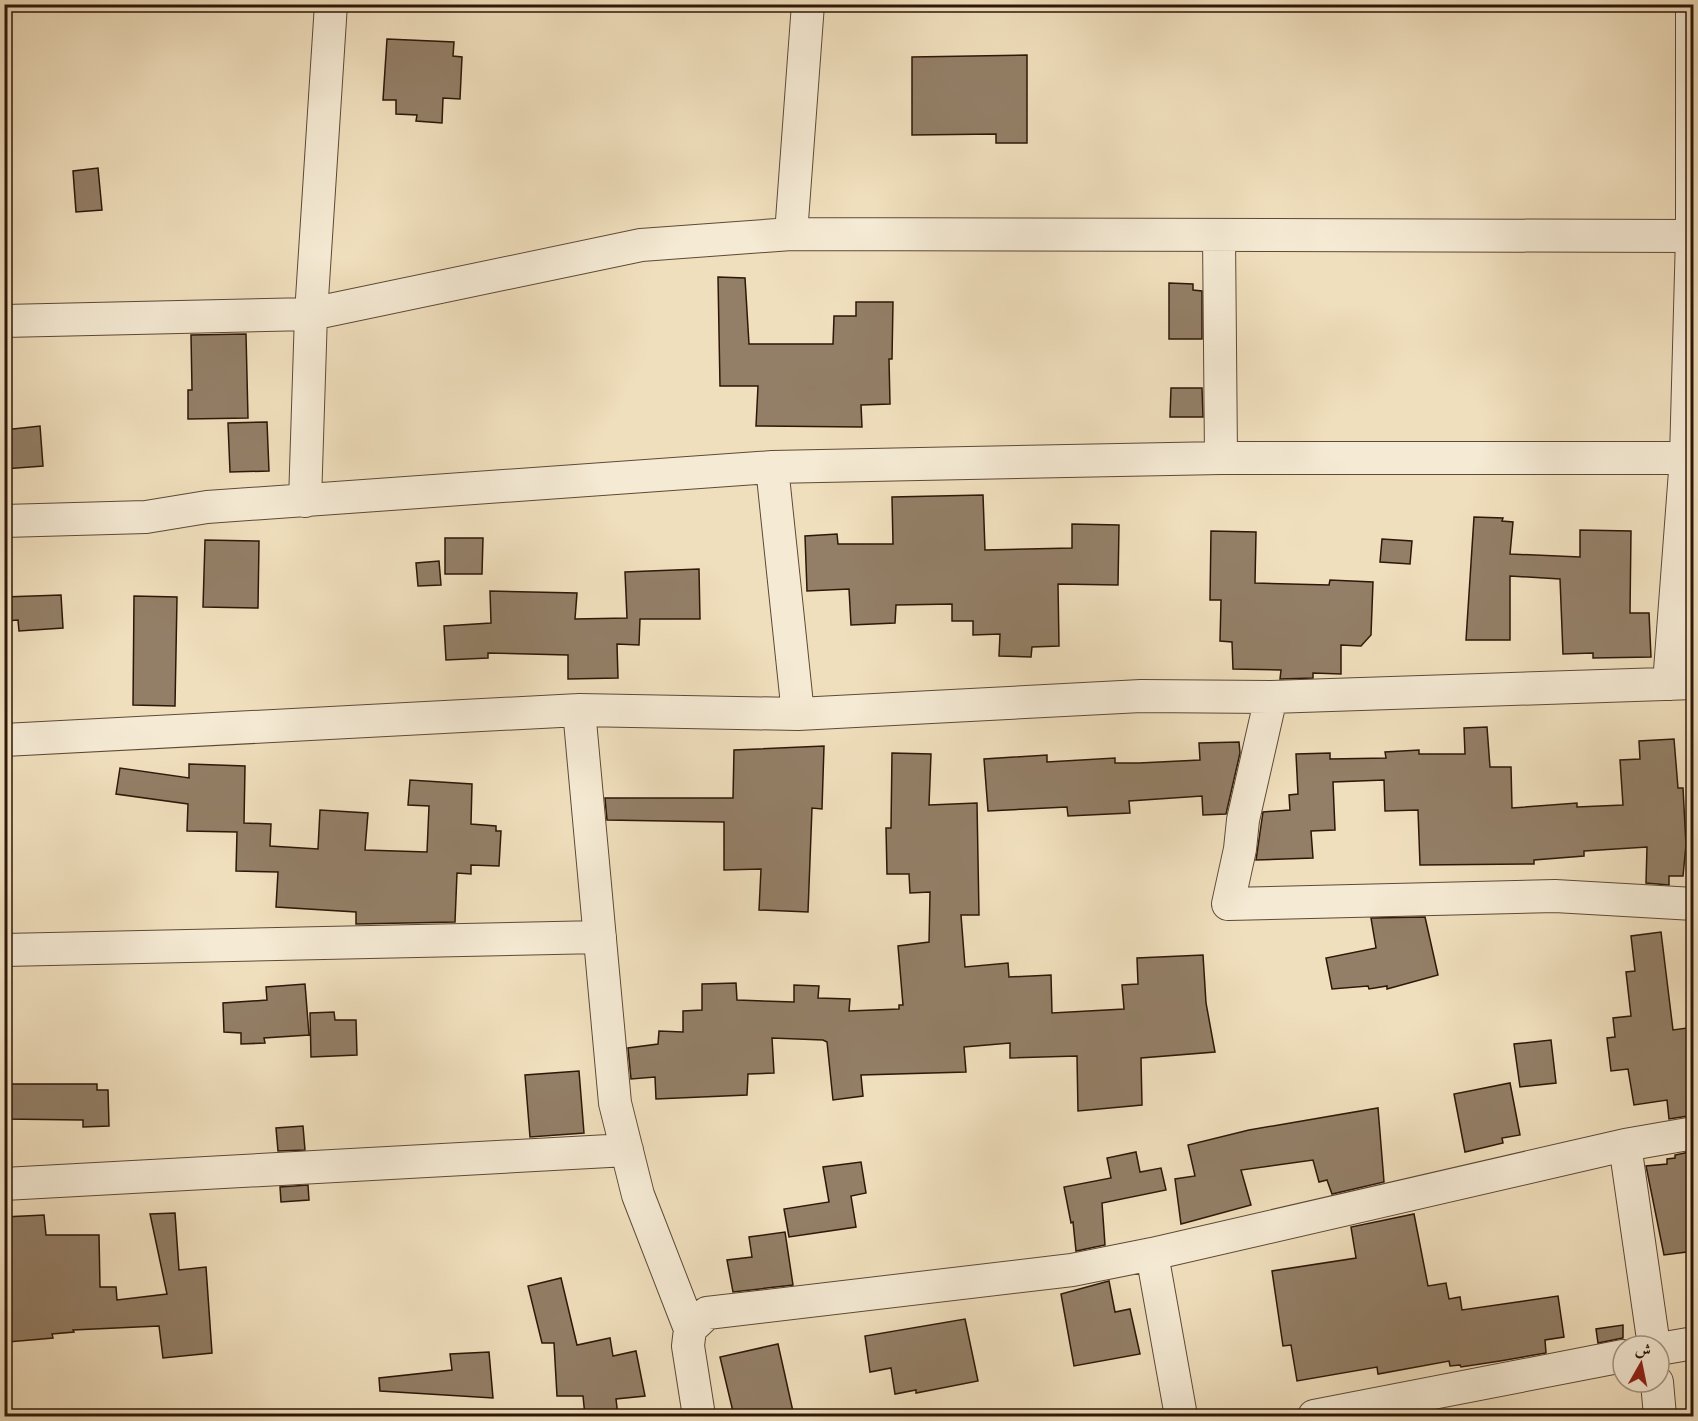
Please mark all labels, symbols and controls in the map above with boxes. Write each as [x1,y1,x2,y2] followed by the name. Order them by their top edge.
[1611,1334,1671,1394] north arrow
[1634,1340,1652,1362] text: ش

